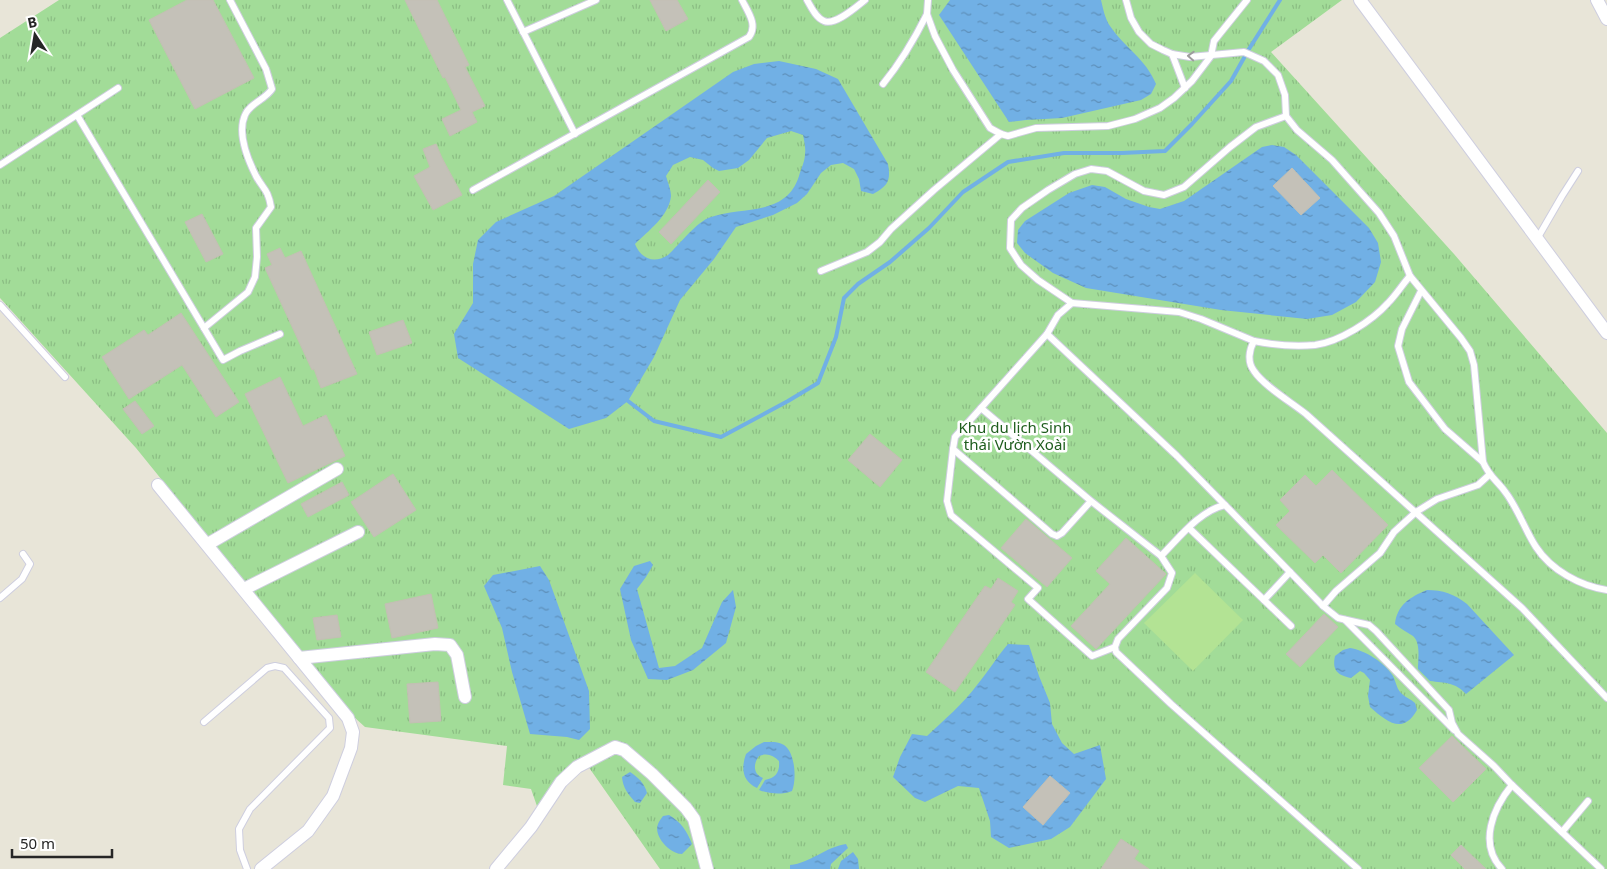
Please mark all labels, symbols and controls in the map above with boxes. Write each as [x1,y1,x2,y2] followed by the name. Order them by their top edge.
[10,10,60,60] north arrow
[26,12,39,32] text: B
[1187,51,1195,62] one-way arrow
[959,417,1071,454] park label: Khu du lịch Sinh thái Vườn Xoài
[12,826,112,858] scale bar
[20,833,55,853] text: 50 m

